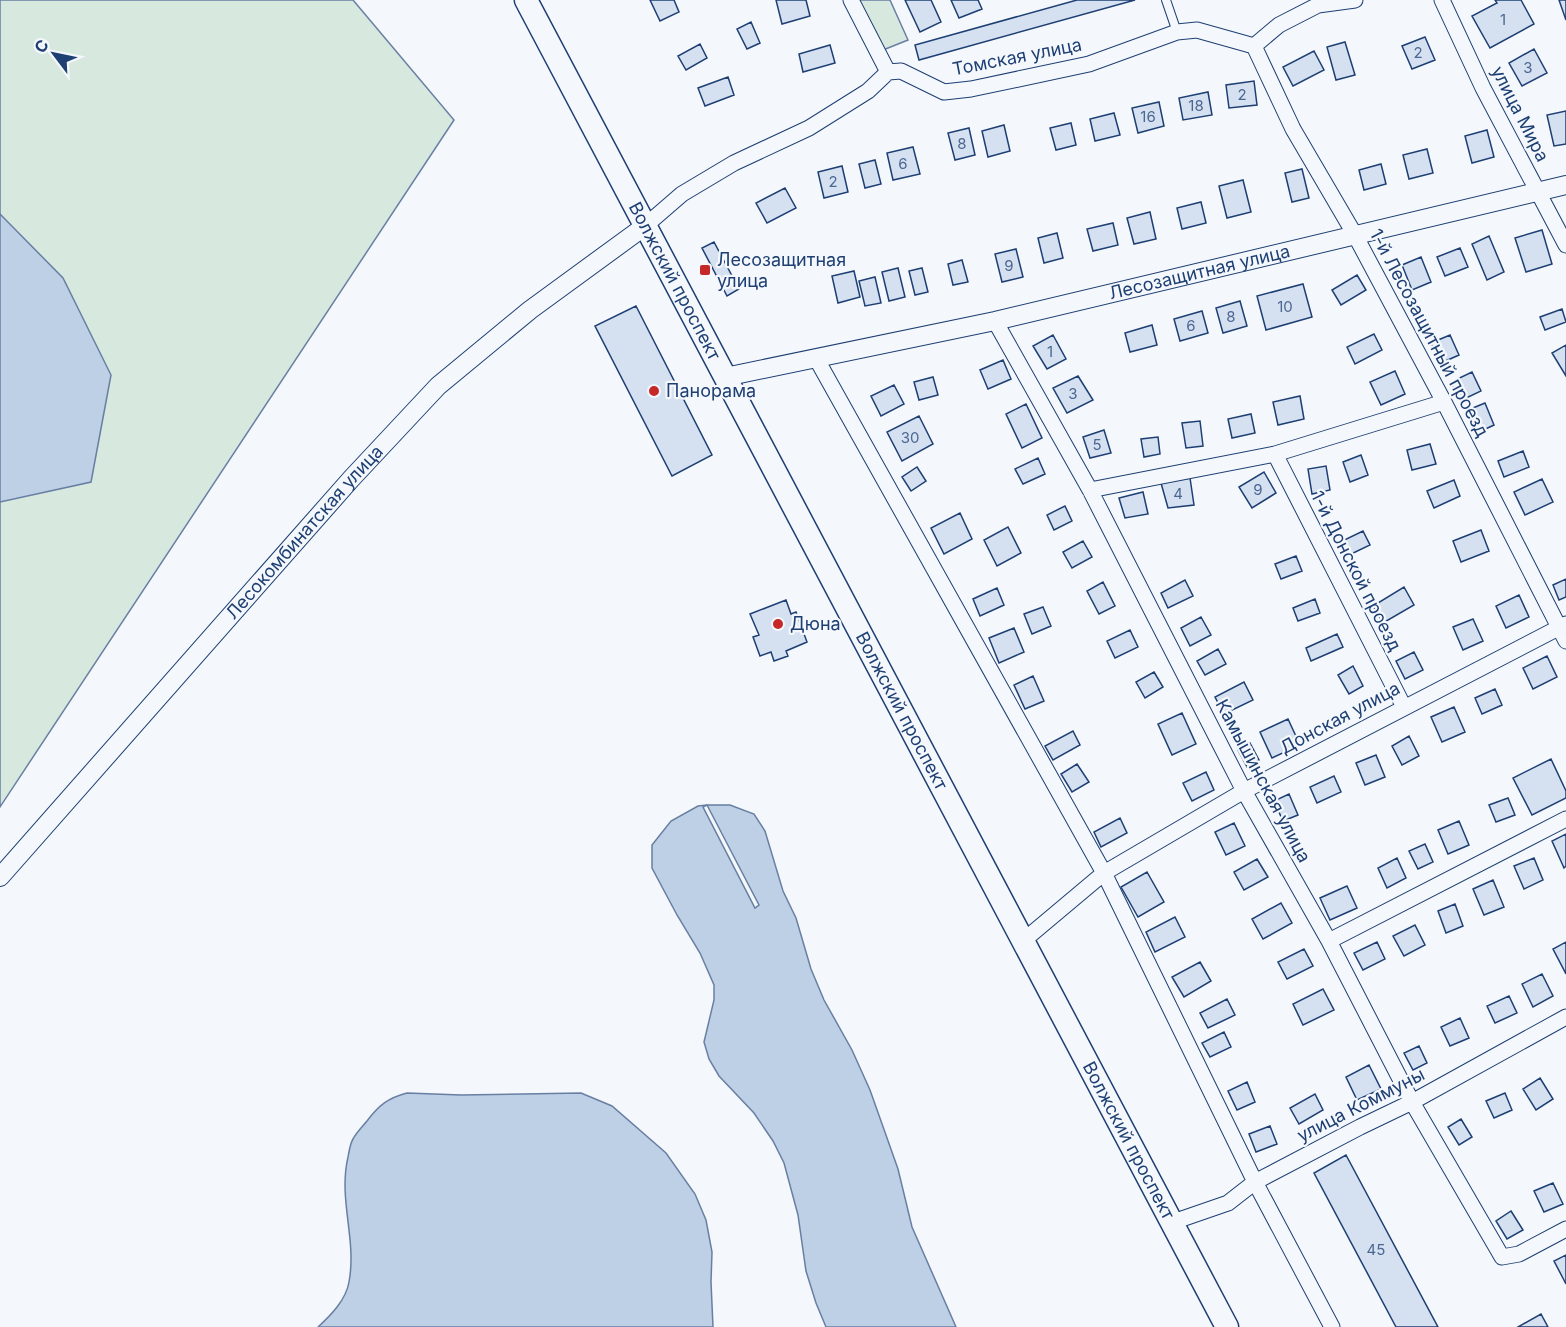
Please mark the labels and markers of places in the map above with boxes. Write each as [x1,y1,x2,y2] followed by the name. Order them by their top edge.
[717,249,846,291] place label: Лесозащитная улица
[698,263,712,277] marker: Лесозащитная улица
[666,380,756,401] place label: Панорама
[647,384,661,398] marker: Панорама
[790,613,841,634] place label: Дюна
[771,617,785,631] marker: Дюна

